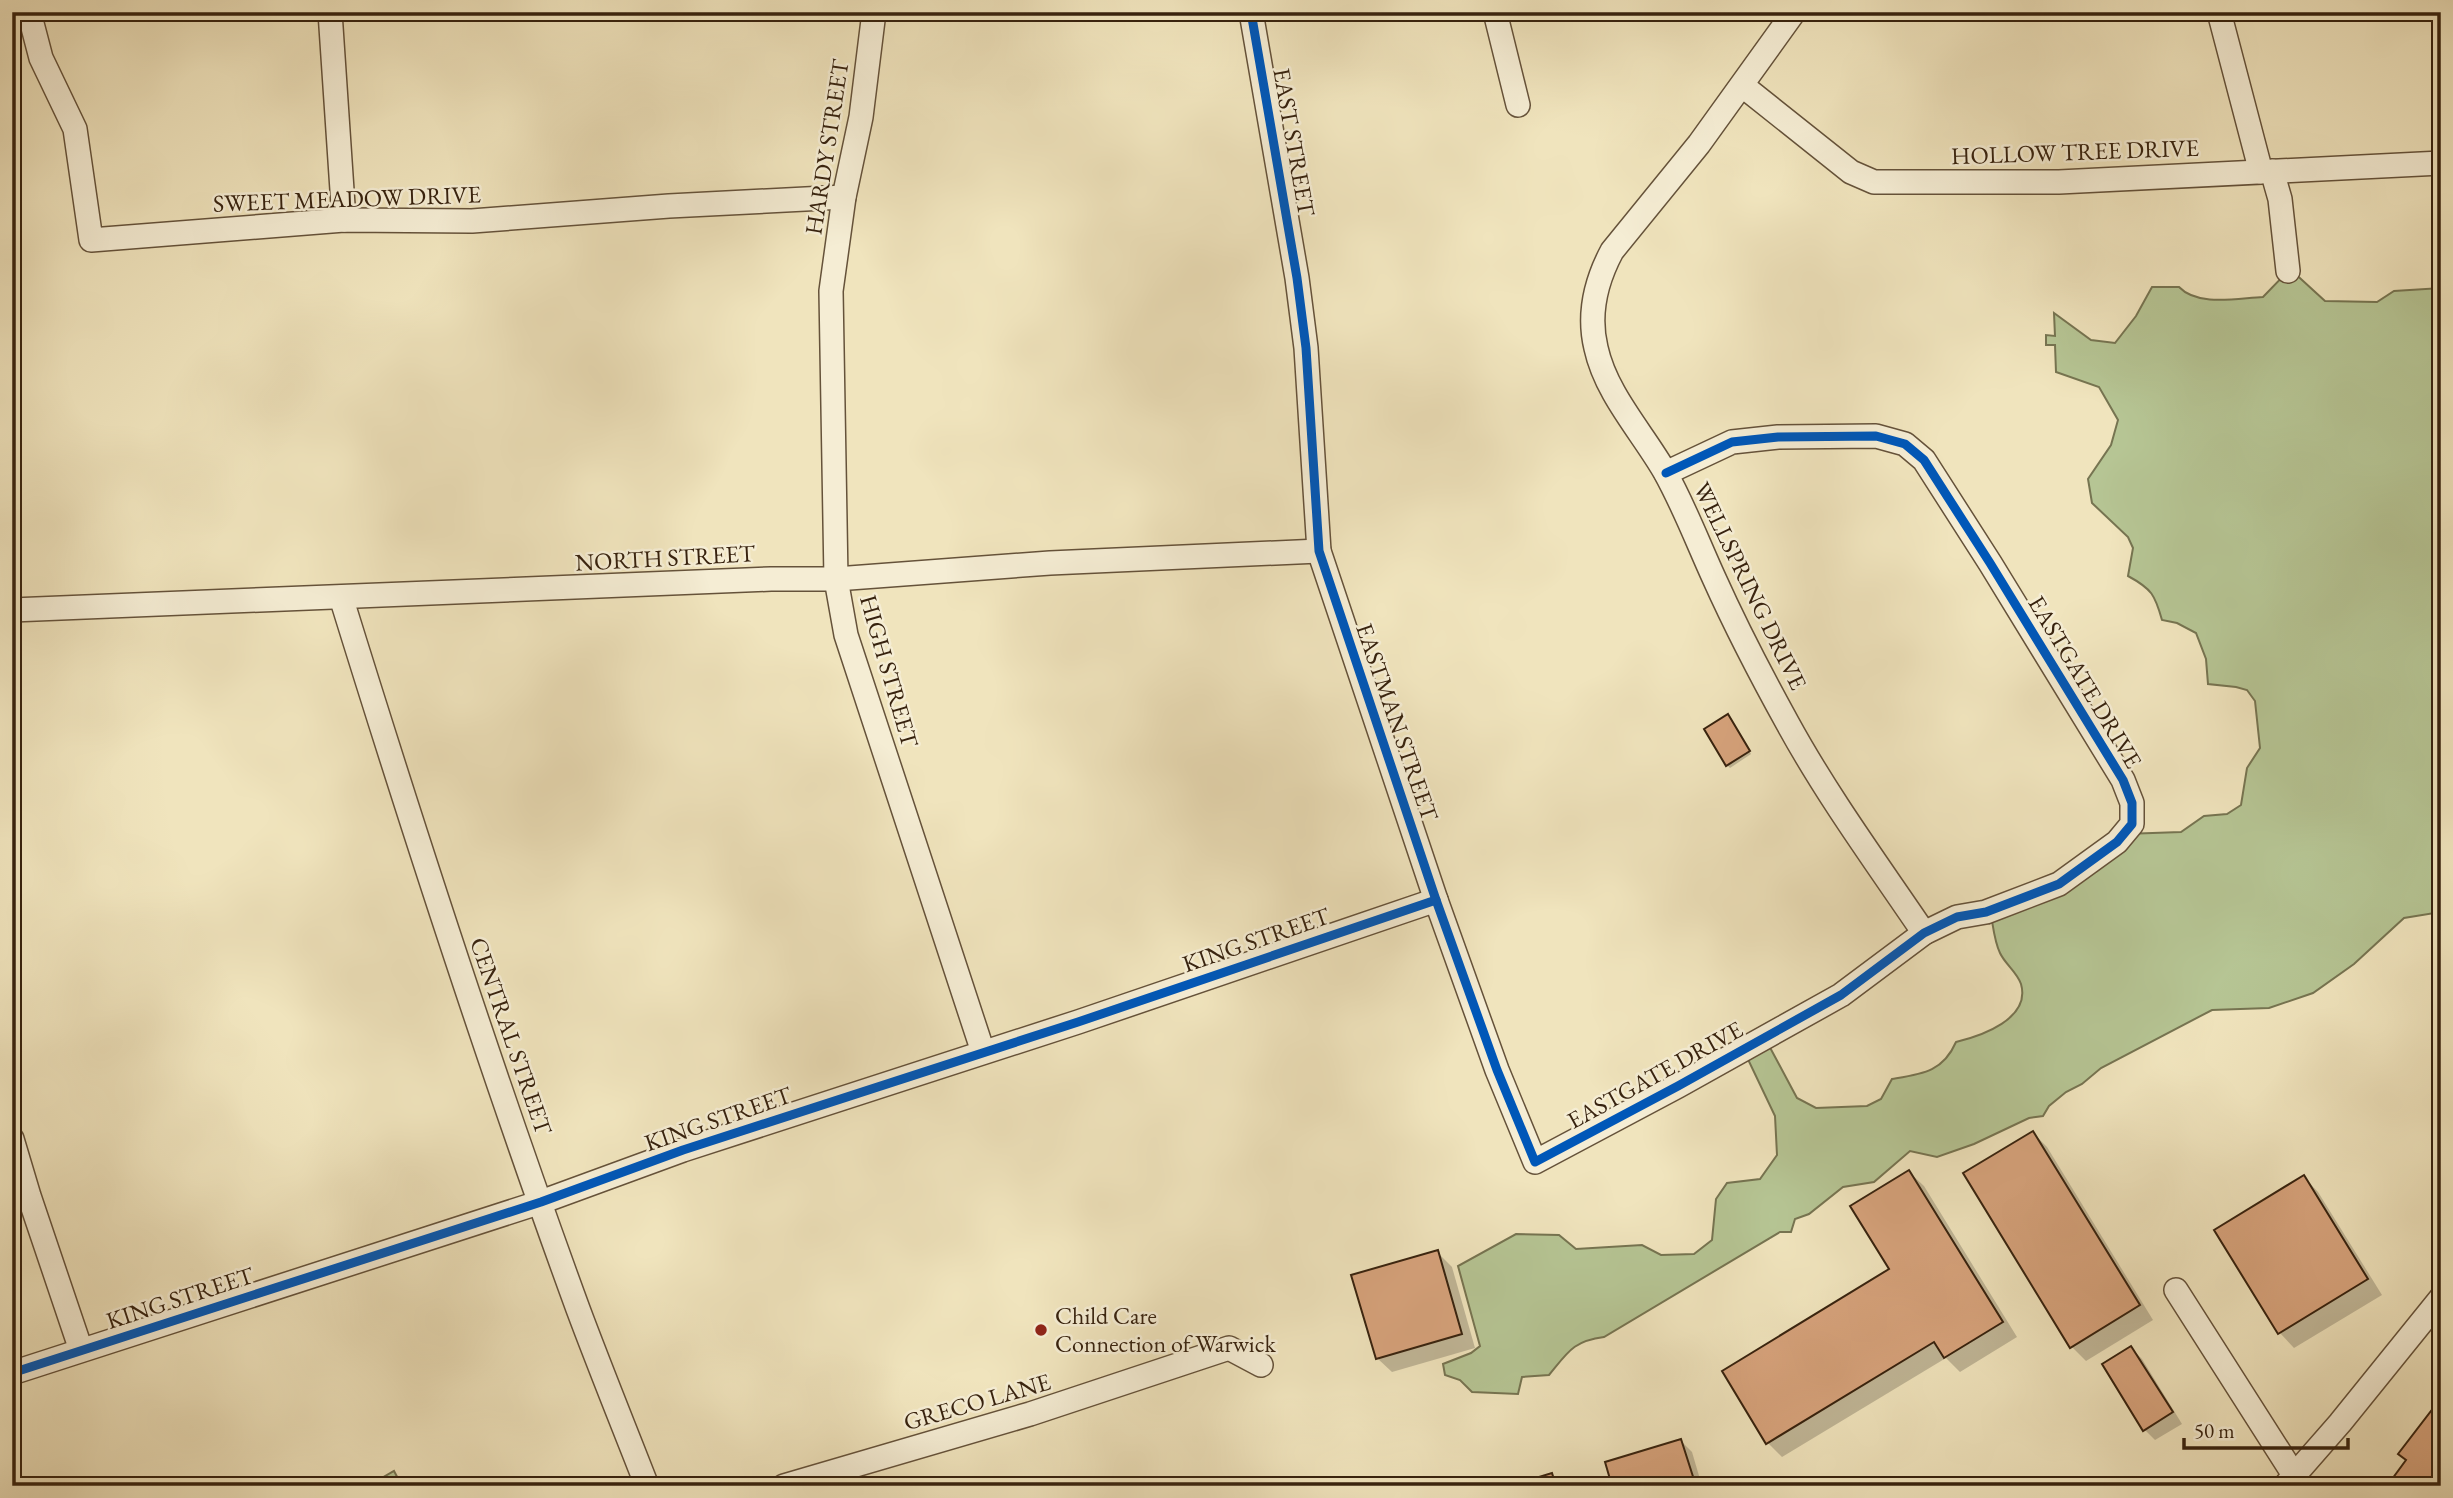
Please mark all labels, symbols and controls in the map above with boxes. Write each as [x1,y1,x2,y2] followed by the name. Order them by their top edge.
[797,56,856,237] street label: HARDY STREET
[1266,66,1323,219] street label: EAST STREET
[1950,132,2200,171] street label: HOLLOW TREE DRIVE
[212,178,482,219] street label: SWEET MEADOW DRIVE
[1687,477,1814,695] street label: WELLSPRING DRIVE
[574,537,757,578] street label: NORTH STREET
[2022,590,2149,774] street label: EASTGATE DRIVE
[853,591,926,751] street label: HIGH STREET
[1349,619,1446,826] street label: EASTMAN STREET
[1178,900,1334,979] street label: KING STREET
[463,933,560,1139] street label: CENTRAL STREET
[1561,1013,1748,1136] street label: EASTGATE DRIVE
[640,1079,796,1158] street label: KING STREET
[102,1259,258,1336] street label: KING STREET
[1055,1300,1276,1359] place label: Child Care Connection of Warwick
[1033,1322,1049,1338] marker: Child Care Connection of Warwick
[900,1366,1054,1437] street label: GRECO LANE
[2184,1407,2348,1451] scale bar
[2194,1417,2235,1444] text: 50 m

